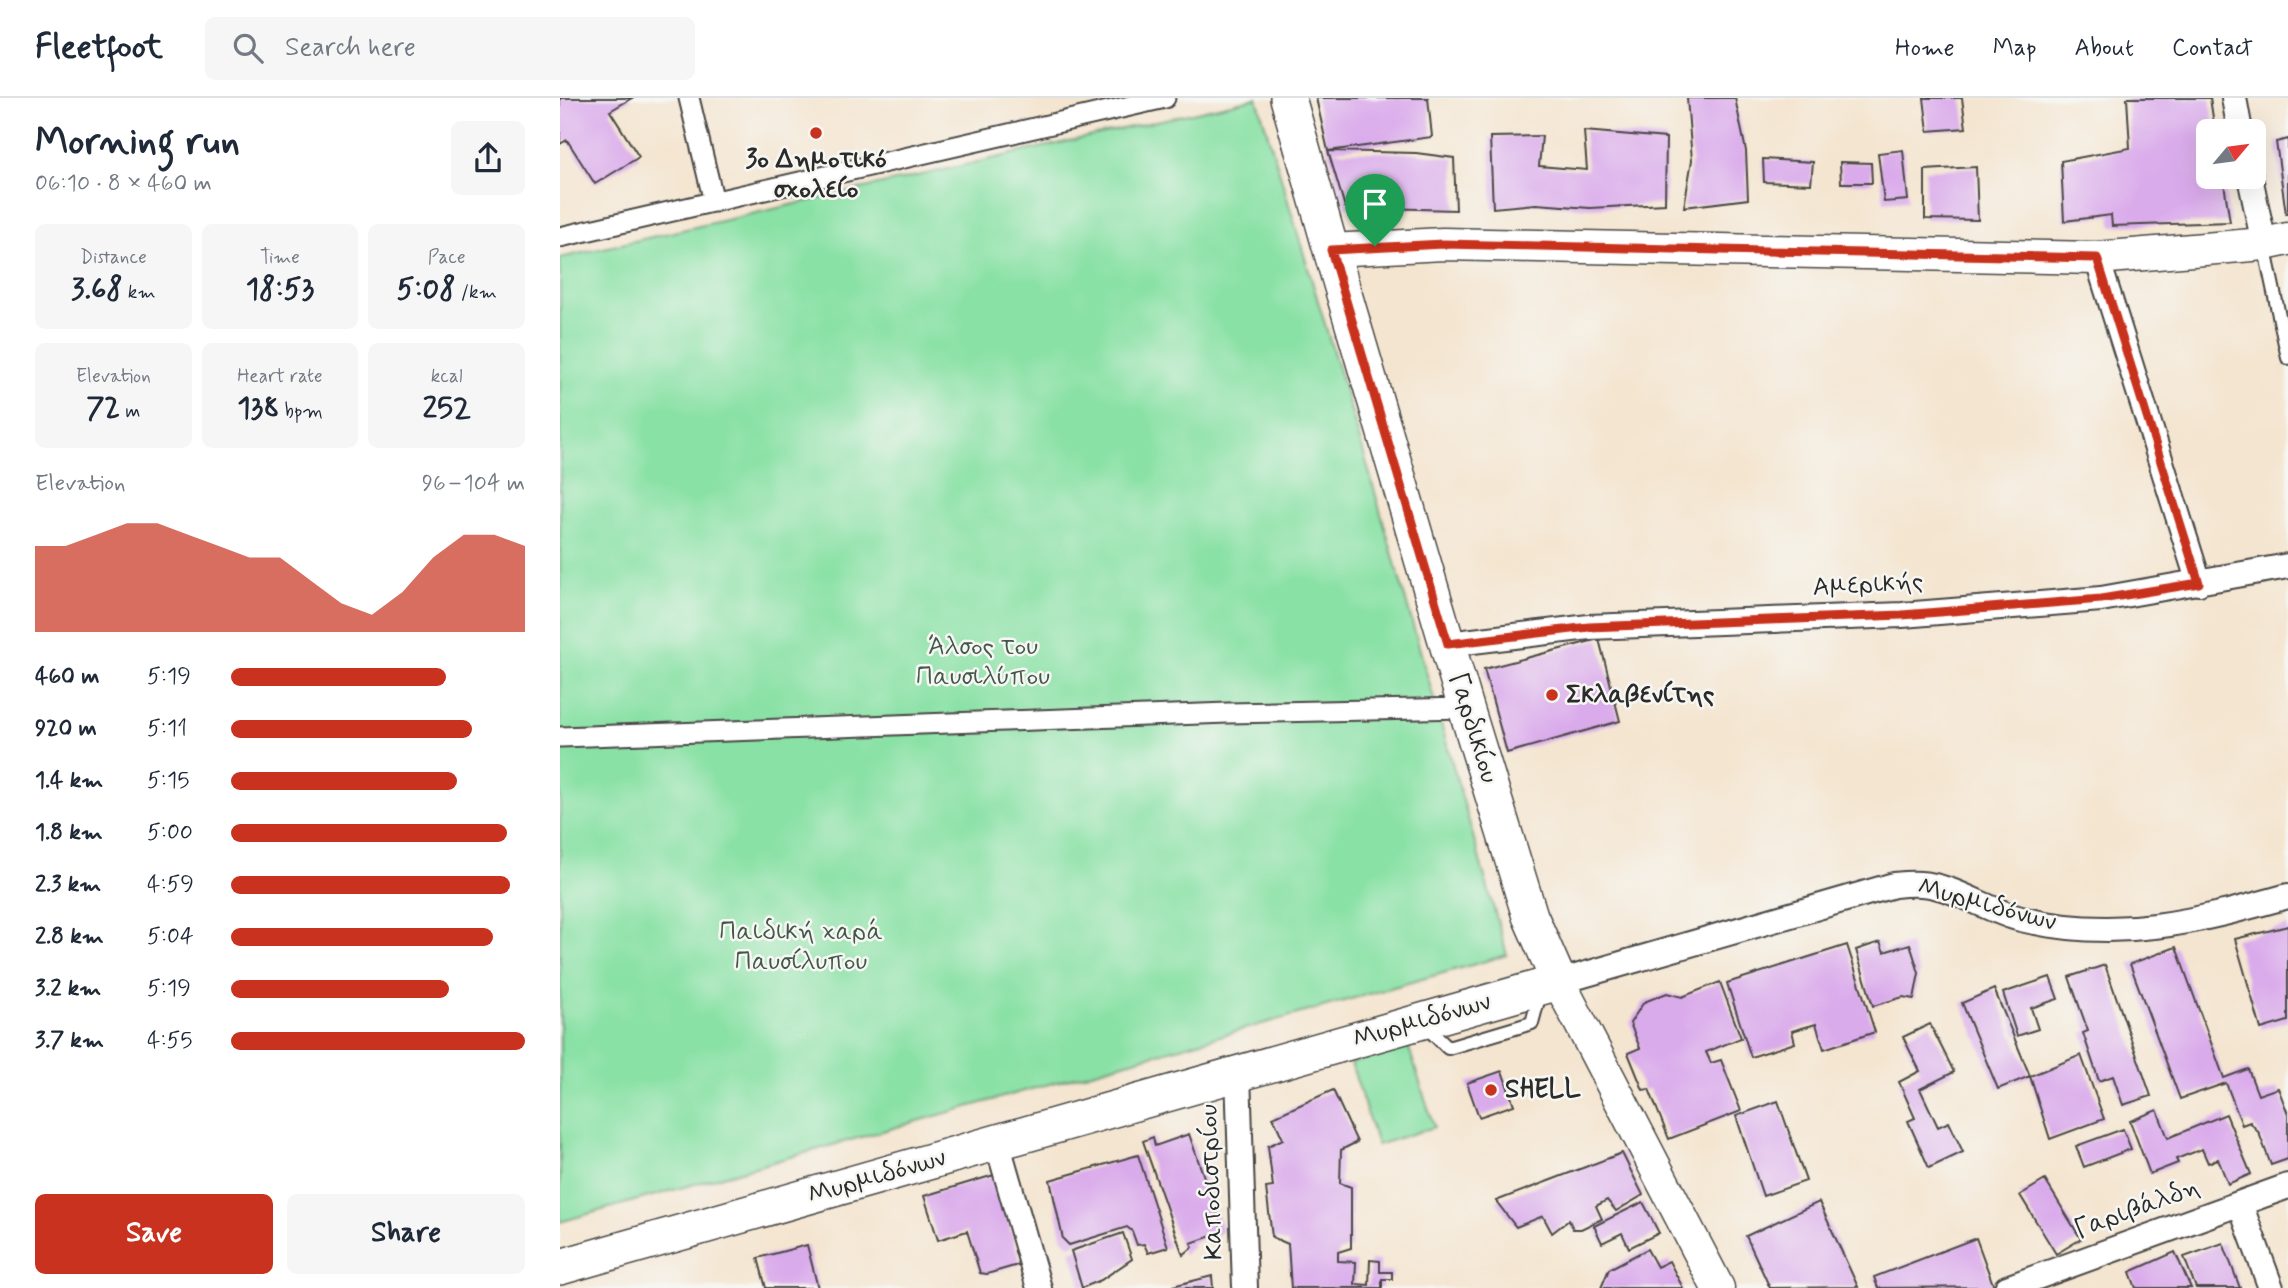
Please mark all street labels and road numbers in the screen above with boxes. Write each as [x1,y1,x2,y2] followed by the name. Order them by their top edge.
[1812,565,1924,605] street label: Αμερικής
[1440,669,1506,787] street label: Γαρδικίου
[1914,870,2060,940] street label: Μυρμιδόνων
[1349,985,1495,1057] street label: Μυρμιδόνων
[1192,1103,1232,1261] street label: Καποδιστρίου
[804,1141,950,1213] street label: Μυρμιδόνων
[2070,1171,2204,1247] street label: Γαριβάλδη

